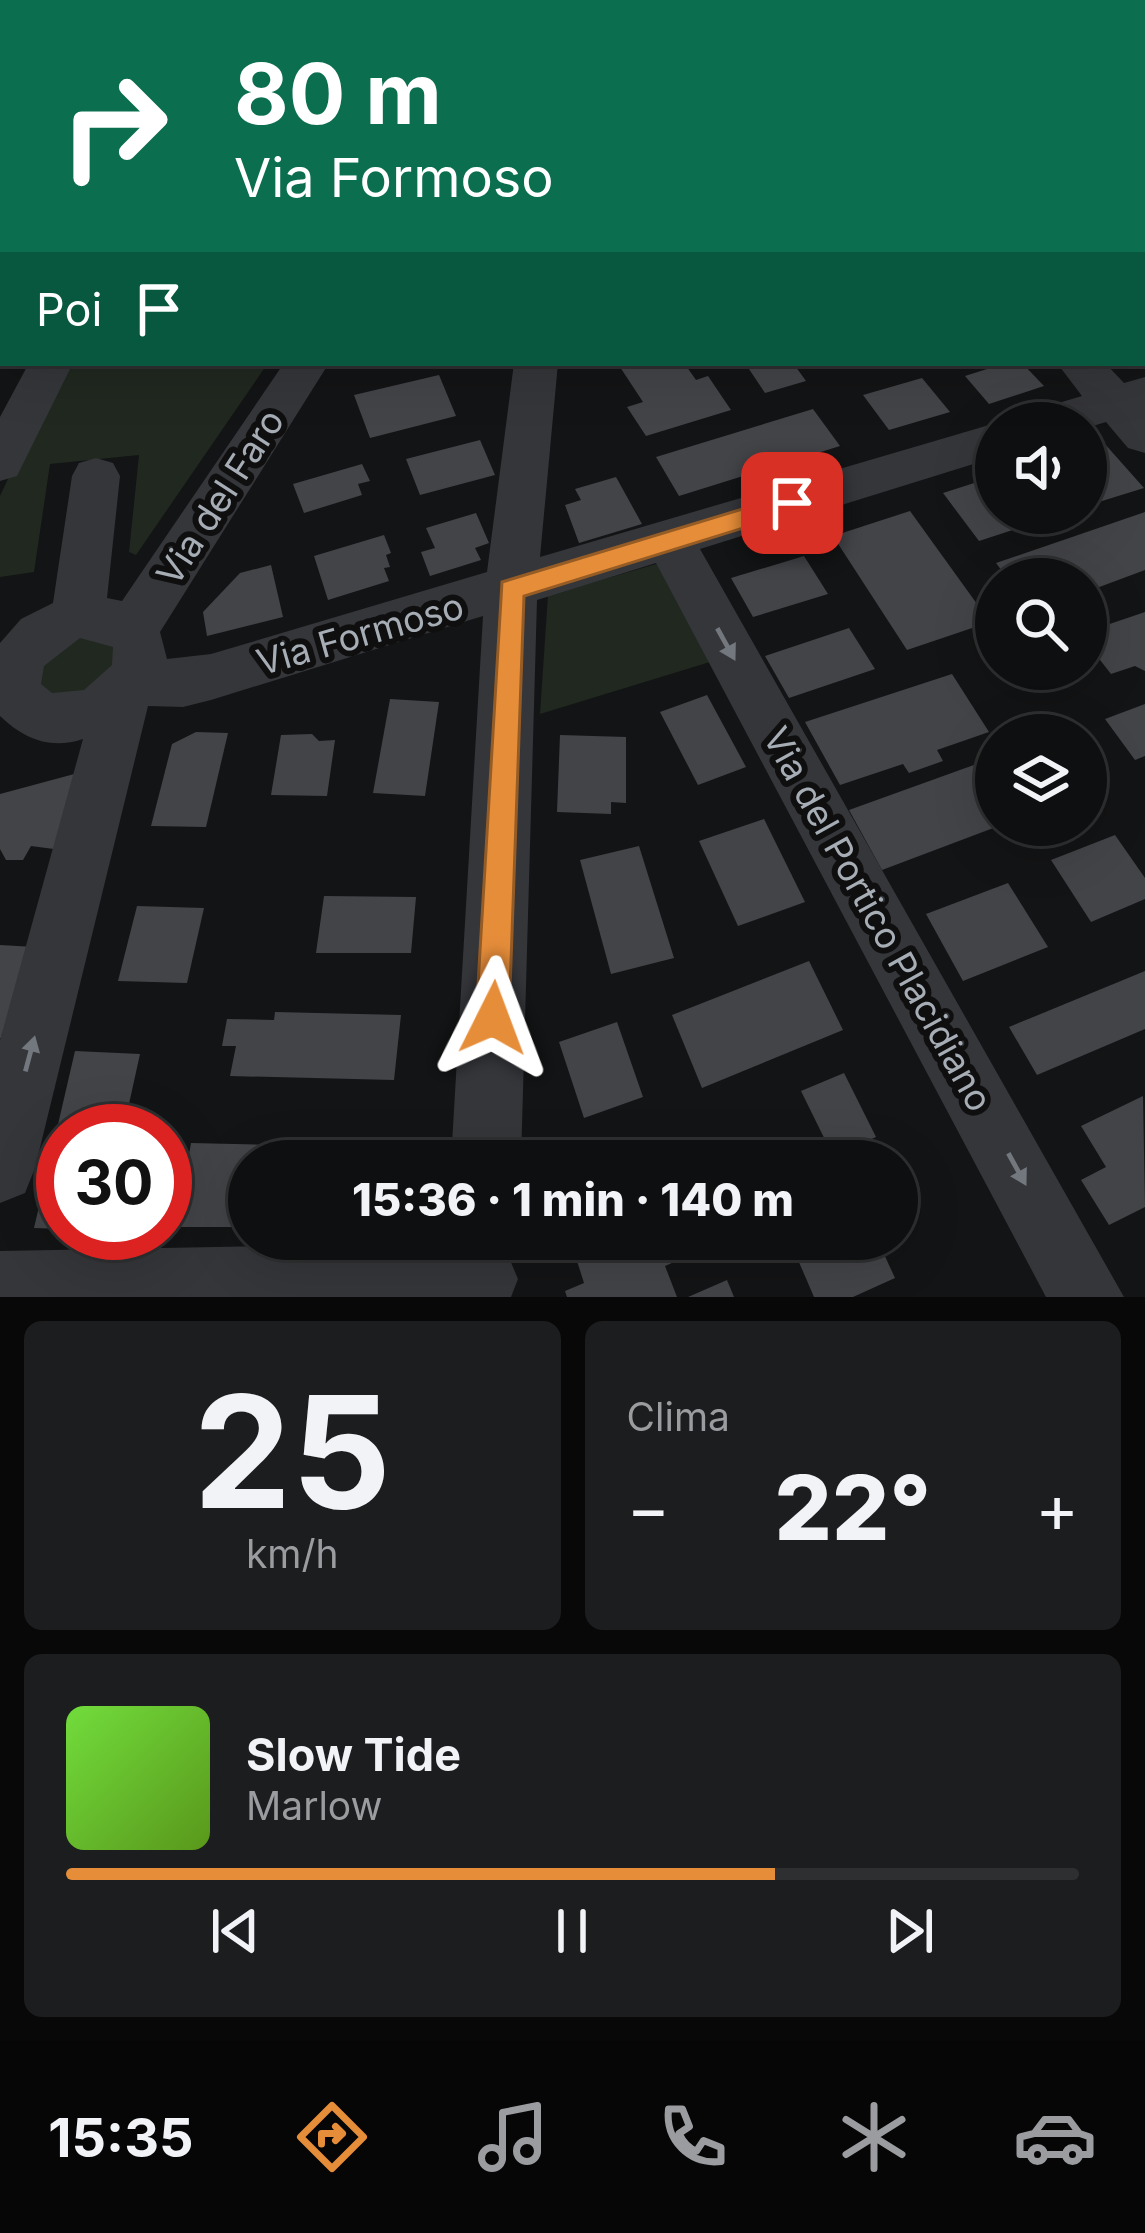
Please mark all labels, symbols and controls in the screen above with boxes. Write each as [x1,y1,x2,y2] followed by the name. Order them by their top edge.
[234,43,442,144] text: 80 m
[36,48,192,204] icon: right
[234,145,554,210] text: Via Formoso
[126,276,192,342] icon: arrive
[36,282,102,337] text: Poi
[147,401,293,593] street label: Via del Faro
[975,402,1107,846] map controls
[975,402,1107,534] button: sound
[741,452,843,554] pin
[759,470,825,536] icon: arrive
[975,558,1107,690] button: search
[251,583,469,685] street label: Via Formoso
[715,627,736,661] one-way arrow
[975,714,1107,846] button: layers
[754,719,1002,1119] street label: Via del Portico Placidiano
[430,955,556,1081] position arrow
[22,1036,41,1073] one-way arrow
[36,1104,192,1260] speed limit sign: 30
[1005,1152,1026,1186] one-way arrow
[352,1172,794,1227] text: 15:36 · 1 min · 140 m
[193,1357,391,1546] text: 25
[627,1393,730,1440] text: Clima
[775,1453,931,1562] text: 22°
[627,1468,670,1548] text: −
[1035,1468,1079,1548] text: +
[246,1530,339,1577] text: km/h
[246,1727,461,1782] text: Slow Tide
[246,1782,382,1829] text: Marlow
[202,1898,268,1964] icon: previous
[539,1898,605,1964] icon: pause
[877,1898,943,1964] icon: next
[290,2095,374,2179] icon: directions
[471,2095,555,2179] icon: music
[651,2095,735,2179] icon: phone
[832,2095,916,2179] icon: climate
[1013,2095,1097,2179] icon: car
[48,2105,194,2170] text: 15:35

